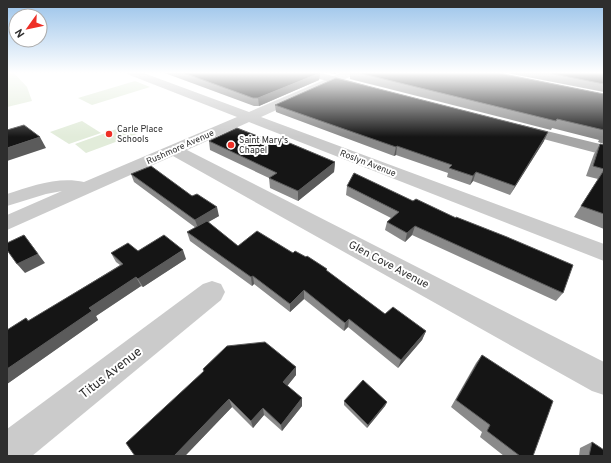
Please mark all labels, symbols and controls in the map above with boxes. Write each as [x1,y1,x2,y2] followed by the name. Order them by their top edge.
[8,8,48,48] north arrow
[12,26,28,40] text: N
[117,124,163,145] place label: Carle Place Schools
[145,128,216,167] street label: Rushmore Avenue
[104,129,114,139] marker: Carle Place Schools
[239,135,288,156] place label: Saint Mary's Chapel
[226,140,236,150] marker: Saint Mary's Chapel
[338,148,397,179] street label: Roslyn Avenue
[346,238,431,292] street label: Glen Cove Avenue
[77,344,146,403] street label: Titus Avenue

